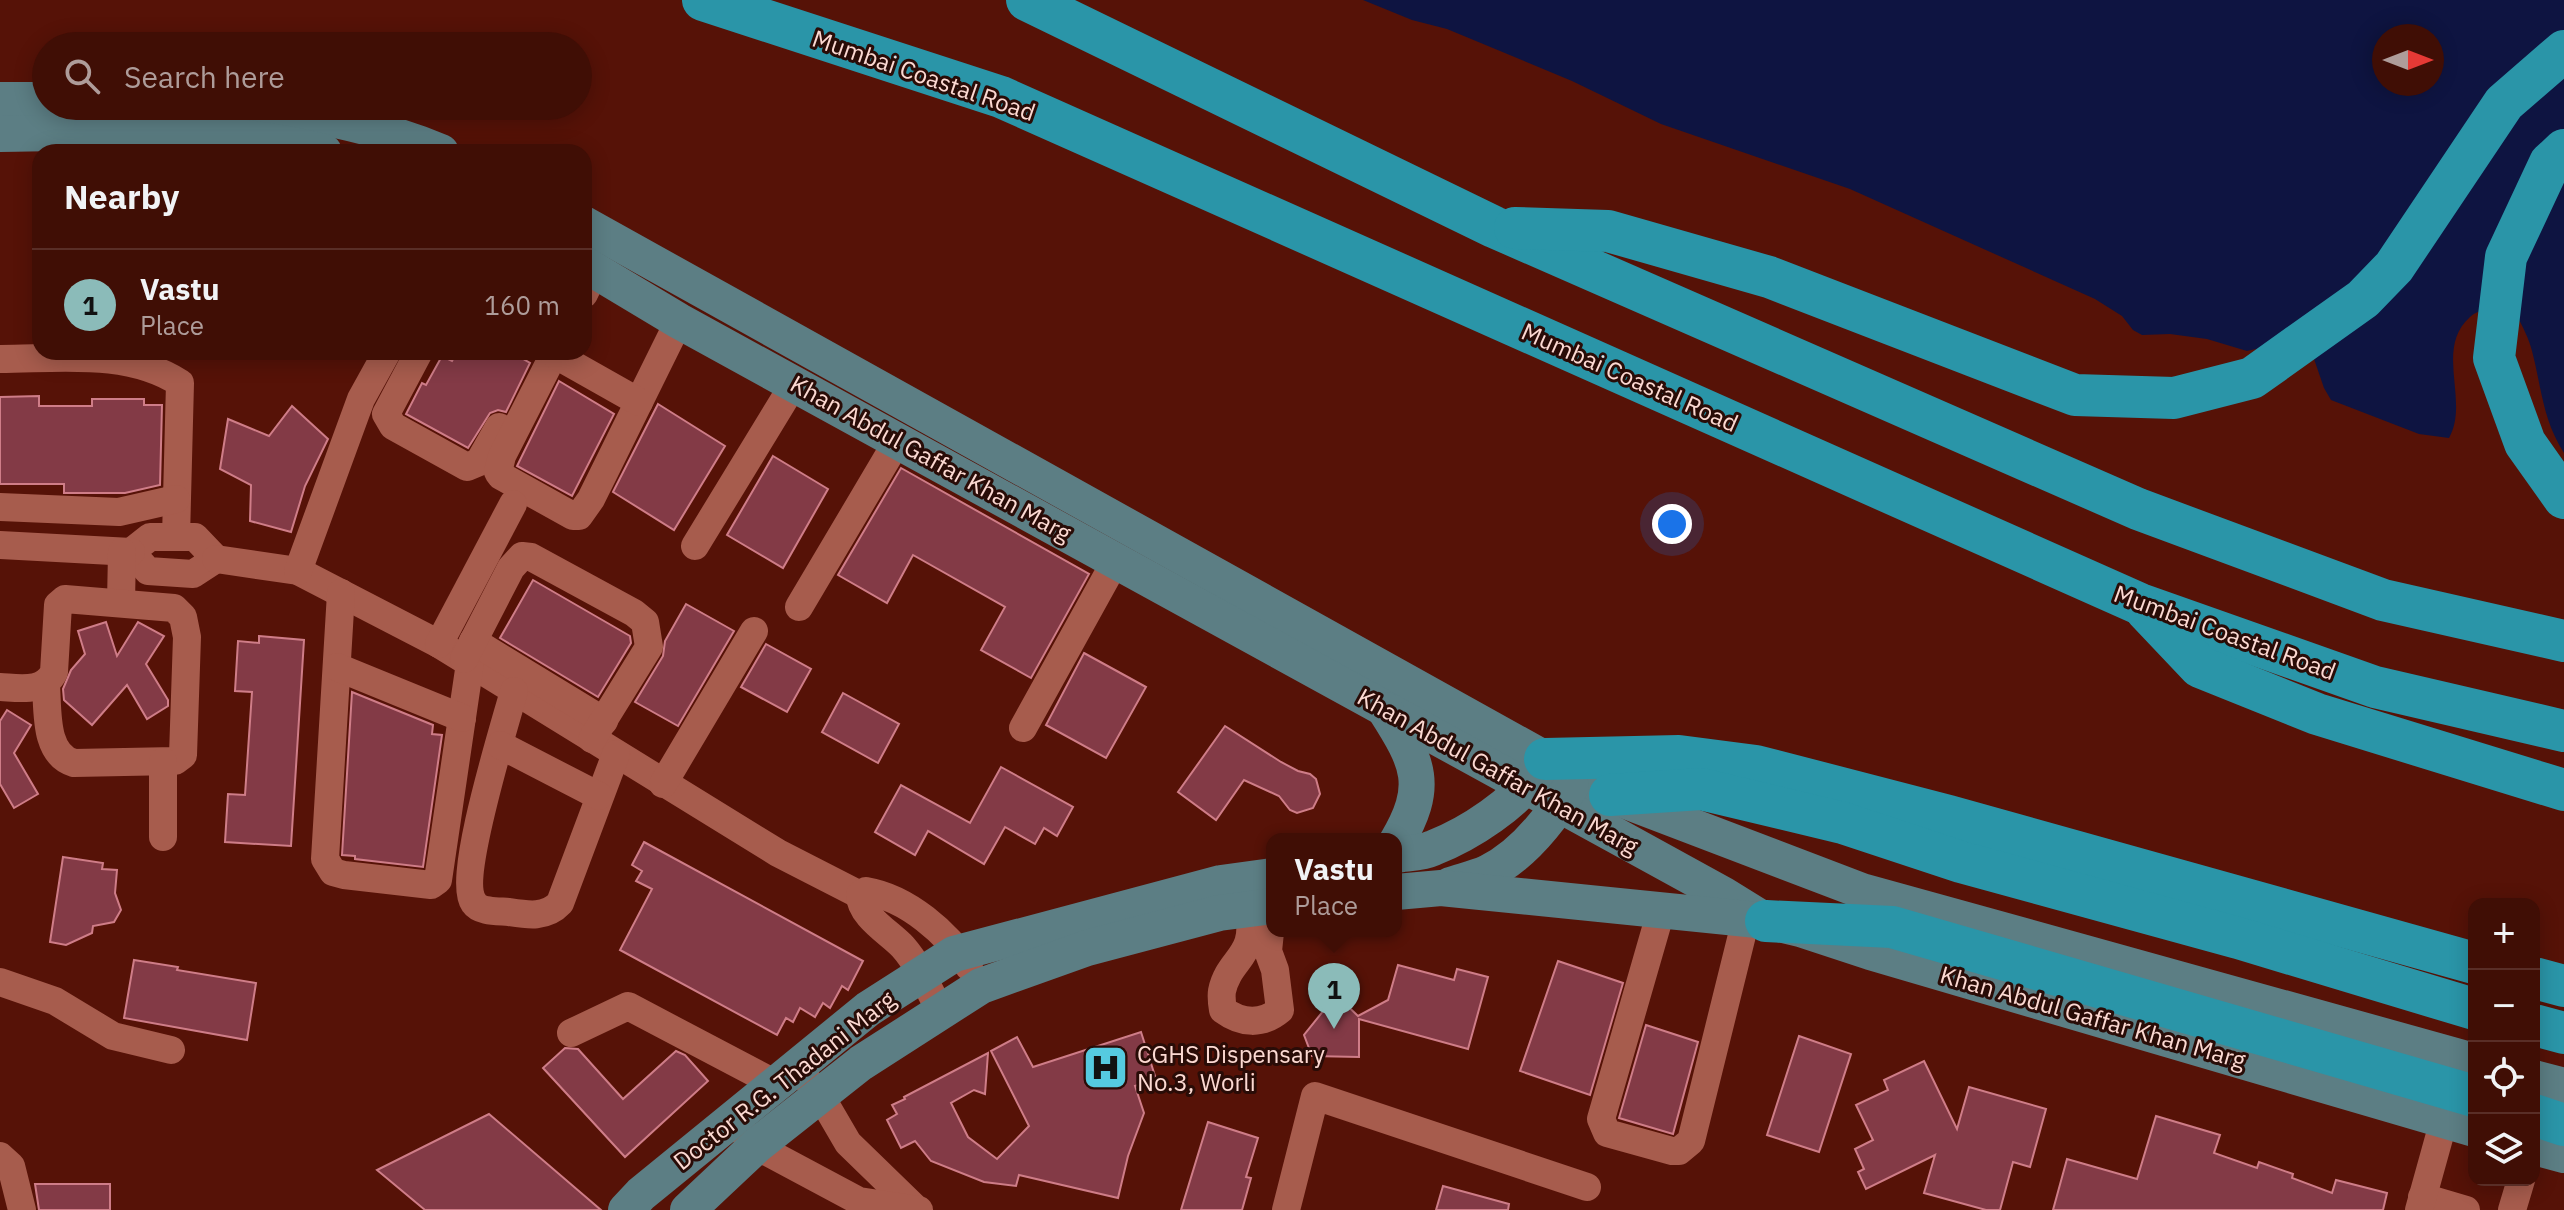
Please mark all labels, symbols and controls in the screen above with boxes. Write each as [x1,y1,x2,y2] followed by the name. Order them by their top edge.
[808,22,1040,128] street label: Mumbai Coastal Road
[2372,24,2444,96] north arrow
[32,32,592,120] search box
[60,54,104,98] icon: search
[124,57,285,96] text: Search here
[64,174,179,218] text: Nearby
[140,269,220,308] text: Vastu
[82,288,98,322] text: 1
[484,288,560,322] text: 160 m
[140,308,204,342] text: Place
[1517,315,1743,439] street label: Mumbai Coastal Road
[785,367,1077,549] street label: Khan Abdul Gaffar Khan Marg
[1652,504,1692,544] your location
[2110,577,2340,687] street label: Mumbai Coastal Road
[1352,680,1644,862] street label: Khan Abdul Gaffar Khan Marg
[1266,833,1402,937] popup
[1294,849,1374,888] text: Vastu
[1294,888,1358,922] text: Place
[2468,898,2540,1186] map controls
[2468,898,2540,970] button: +
[1936,958,2250,1076] street label: Khan Abdul Gaffar Khan Marg
[1308,963,1360,1029] pin: 1
[2468,970,2540,1042] button: −
[666,983,902,1177] street label: Doctor R.G. Thadani Marg
[1137,1038,1325,1098] place label: CGHS Dispensary No.3, Worli
[2468,1042,2540,1114] button: locate
[1082,1044,1130,1092] hospital icon: CGHS Dispensary No.3, Worli
[2468,1114,2540,1186] button: layers

